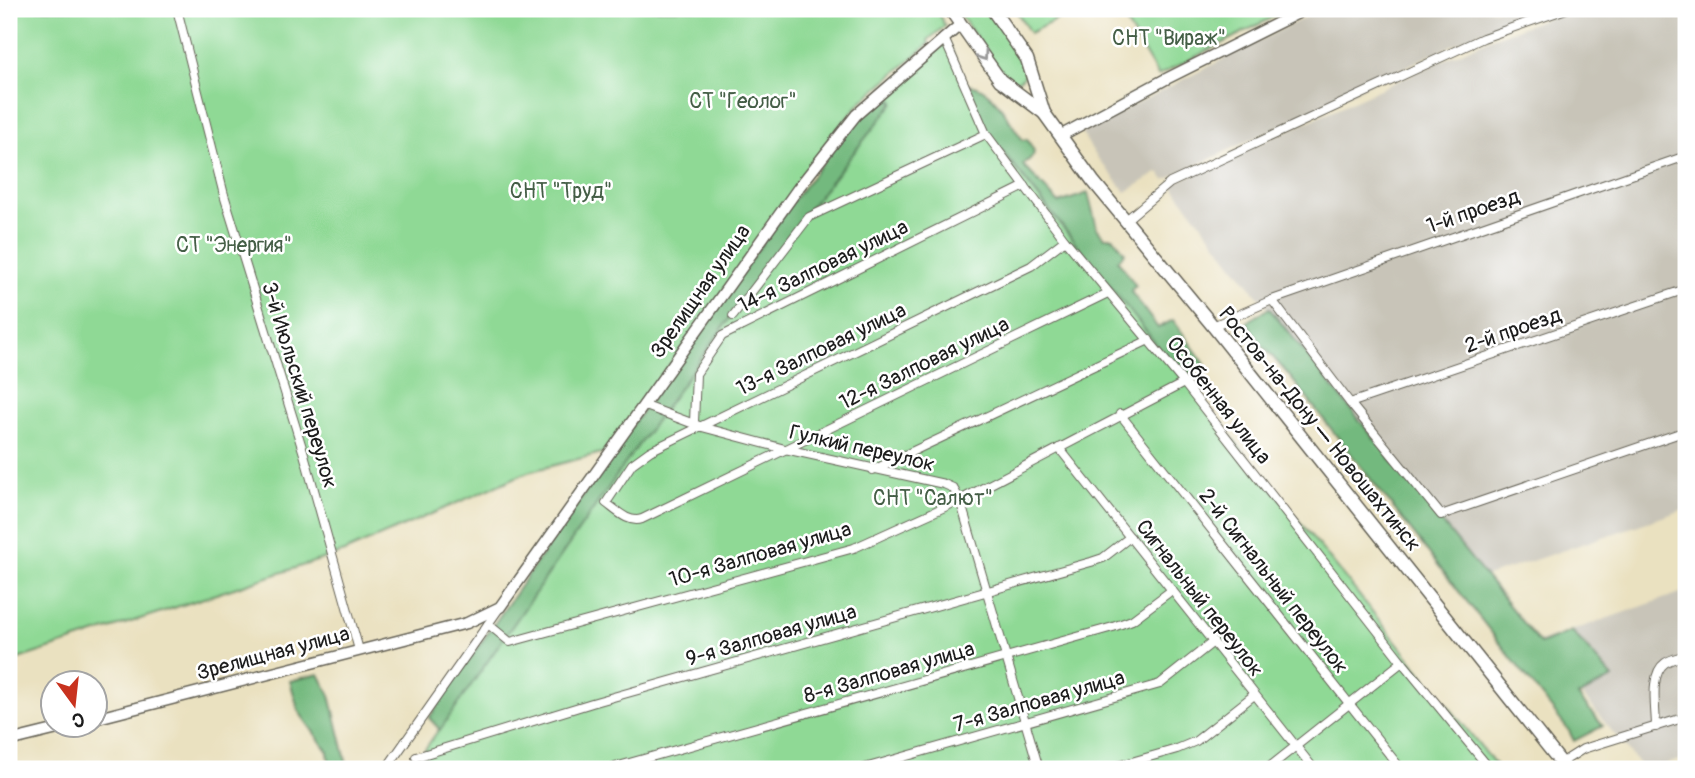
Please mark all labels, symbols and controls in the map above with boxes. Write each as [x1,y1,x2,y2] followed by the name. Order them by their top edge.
[1112,25,1226,52] park label: СНТ "Вираж"
[975,48,987,61] one-way arrow
[689,88,797,115] park label: СТ "Геолог"
[510,178,612,205] park label: СНТ "Труд"
[1423,183,1524,240] street label: 1-й проезд
[734,214,913,319] street label: 14-я Залповая улица
[644,219,757,363] street label: Зрелищная улица
[176,232,292,259] park label: СТ "Энергия"
[255,279,344,492] street label: 3-й Июльский переулок
[732,297,911,402] street label: 13-я Залповая улица
[1212,301,1427,557] street label: Ростов-на-Дону — Новошахтинск
[1461,301,1565,360] street label: 2-й проезд
[835,311,1014,416] street label: 12-я Залповая улица
[1160,331,1277,470] street label: Особенная улица
[787,419,937,478] street label: Гулкий переулок
[1194,483,1354,679] street label: 2-й Сигнальный переулок
[873,485,993,512] park label: СНТ "Салют"
[1131,514,1269,682] street label: Сигнальный переулок
[666,516,854,593] street label: 10-я Залповая улица
[683,598,860,673] street label: 9-я Залповая улица
[194,620,353,687] street label: Зрелищная улица
[801,635,978,710] street label: 8-я Залповая улица
[950,664,1128,739] street label: 7-я Залповая улица
[38,670,108,740] north arrow
[69,706,87,733] text: С

